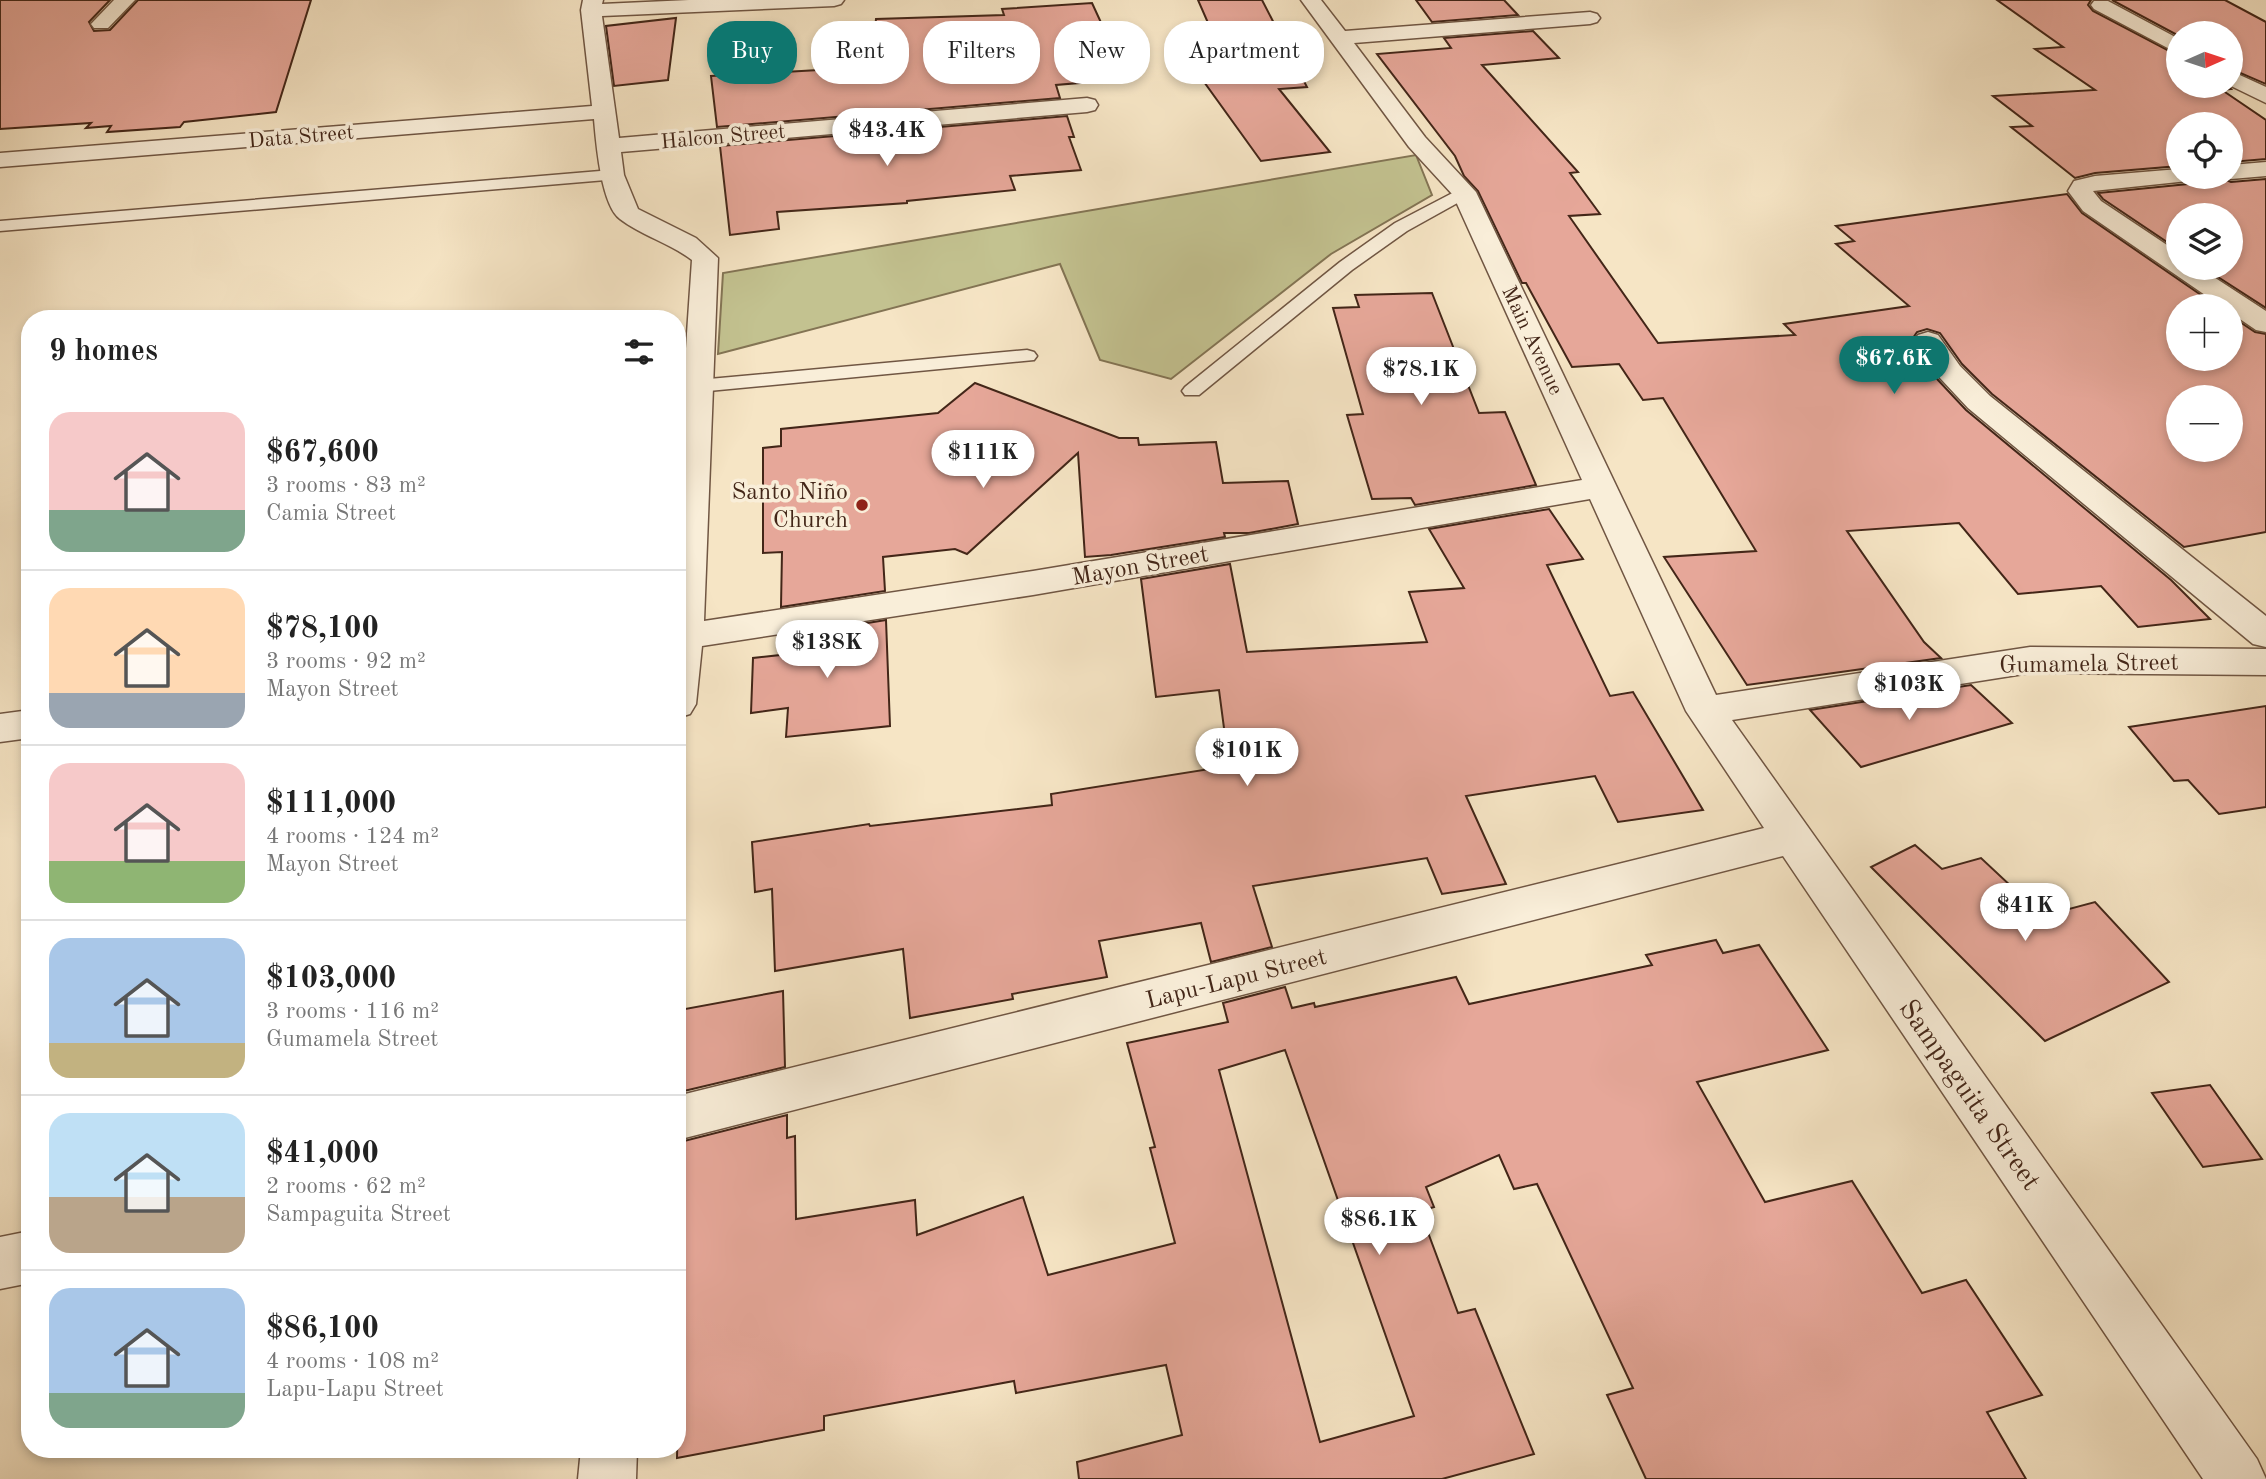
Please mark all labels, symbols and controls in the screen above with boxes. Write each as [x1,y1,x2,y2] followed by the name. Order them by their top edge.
[707,21,797,84] chip: Buy
[811,21,909,84] chip: Rent
[923,21,1040,84] chip: Filters
[1054,21,1150,84] chip: New
[1164,21,1324,84] chip: Apartment
[2166,21,2244,98] north arrow
[2166,21,2243,462] map controls
[830,108,944,168] pin: $43.4K
[2166,112,2243,189] button: locate
[848,119,926,142] text: $43.4K
[247,122,355,153] street label: Data Street
[660,122,786,153] street label: Halcon Street
[2166,203,2243,280] button: layers
[1497,283,1566,398] street label: Main Avenue
[2166,294,2243,371] button: +
[620,333,658,371] icon: filters
[1837,336,1951,396] pin: $67.6K
[49,337,158,367] text: 9 homes
[1855,347,1933,370] text: $67.6K
[1364,348,1478,407] pin: $78.1K
[1382,358,1460,381] text: $78.1K
[2166,385,2243,462] button: −
[934,430,1032,490] pin: $111K
[266,438,379,468] text: $67,600
[105,440,189,524] icon: home
[947,441,1019,464] text: $111K
[266,474,426,497] text: 3 rooms · 83 m²
[731,481,848,533] place label: Santo Niño Church
[854,497,870,513] marker: Santo Niño Church
[266,502,396,525] text: Camia Street
[1070,543,1211,591] street label: Mayon Street
[266,614,379,644] text: $78,100
[105,616,189,700] icon: home
[778,620,876,680] pin: $138K
[791,631,863,654] text: $138K
[266,650,426,673] text: 3 rooms · 92 m²
[1999,651,2179,679] street label: Gumamela Street
[1860,662,1958,722] pin: $103K
[1873,673,1945,696] text: $103K
[266,678,399,701] text: Mayon Street
[1198,728,1296,788] pin: $101K
[1211,739,1283,762] text: $101K
[266,789,396,819] text: $111,000
[105,791,189,875] icon: home
[266,825,439,848] text: 4 rooms · 124 m²
[266,853,399,876] text: Mayon Street
[1984,884,2066,943] pin: $41K
[1996,894,2054,917] text: $41K
[1144,946,1329,1014] street label: Lapu-Lapu Street
[266,964,396,994] text: $103,000
[105,966,189,1050] icon: home
[1893,996,2045,1196] street label: Sampaguita Street
[266,1000,439,1023] text: 3 rooms · 116 m²
[266,1028,438,1051] text: Gumamela Street
[266,1139,379,1169] text: $41,000
[105,1141,189,1225] icon: home
[266,1175,426,1198] text: 2 rooms · 62 m²
[1322,1198,1436,1257] pin: $86.1K
[266,1203,451,1226] text: Sampaguita Street
[1340,1208,1418,1231] text: $86.1K
[266,1314,379,1344] text: $86,100
[105,1316,189,1400] icon: home
[266,1350,439,1373] text: 4 rooms · 108 m²
[266,1378,444,1401] text: Lapu-Lapu Street

